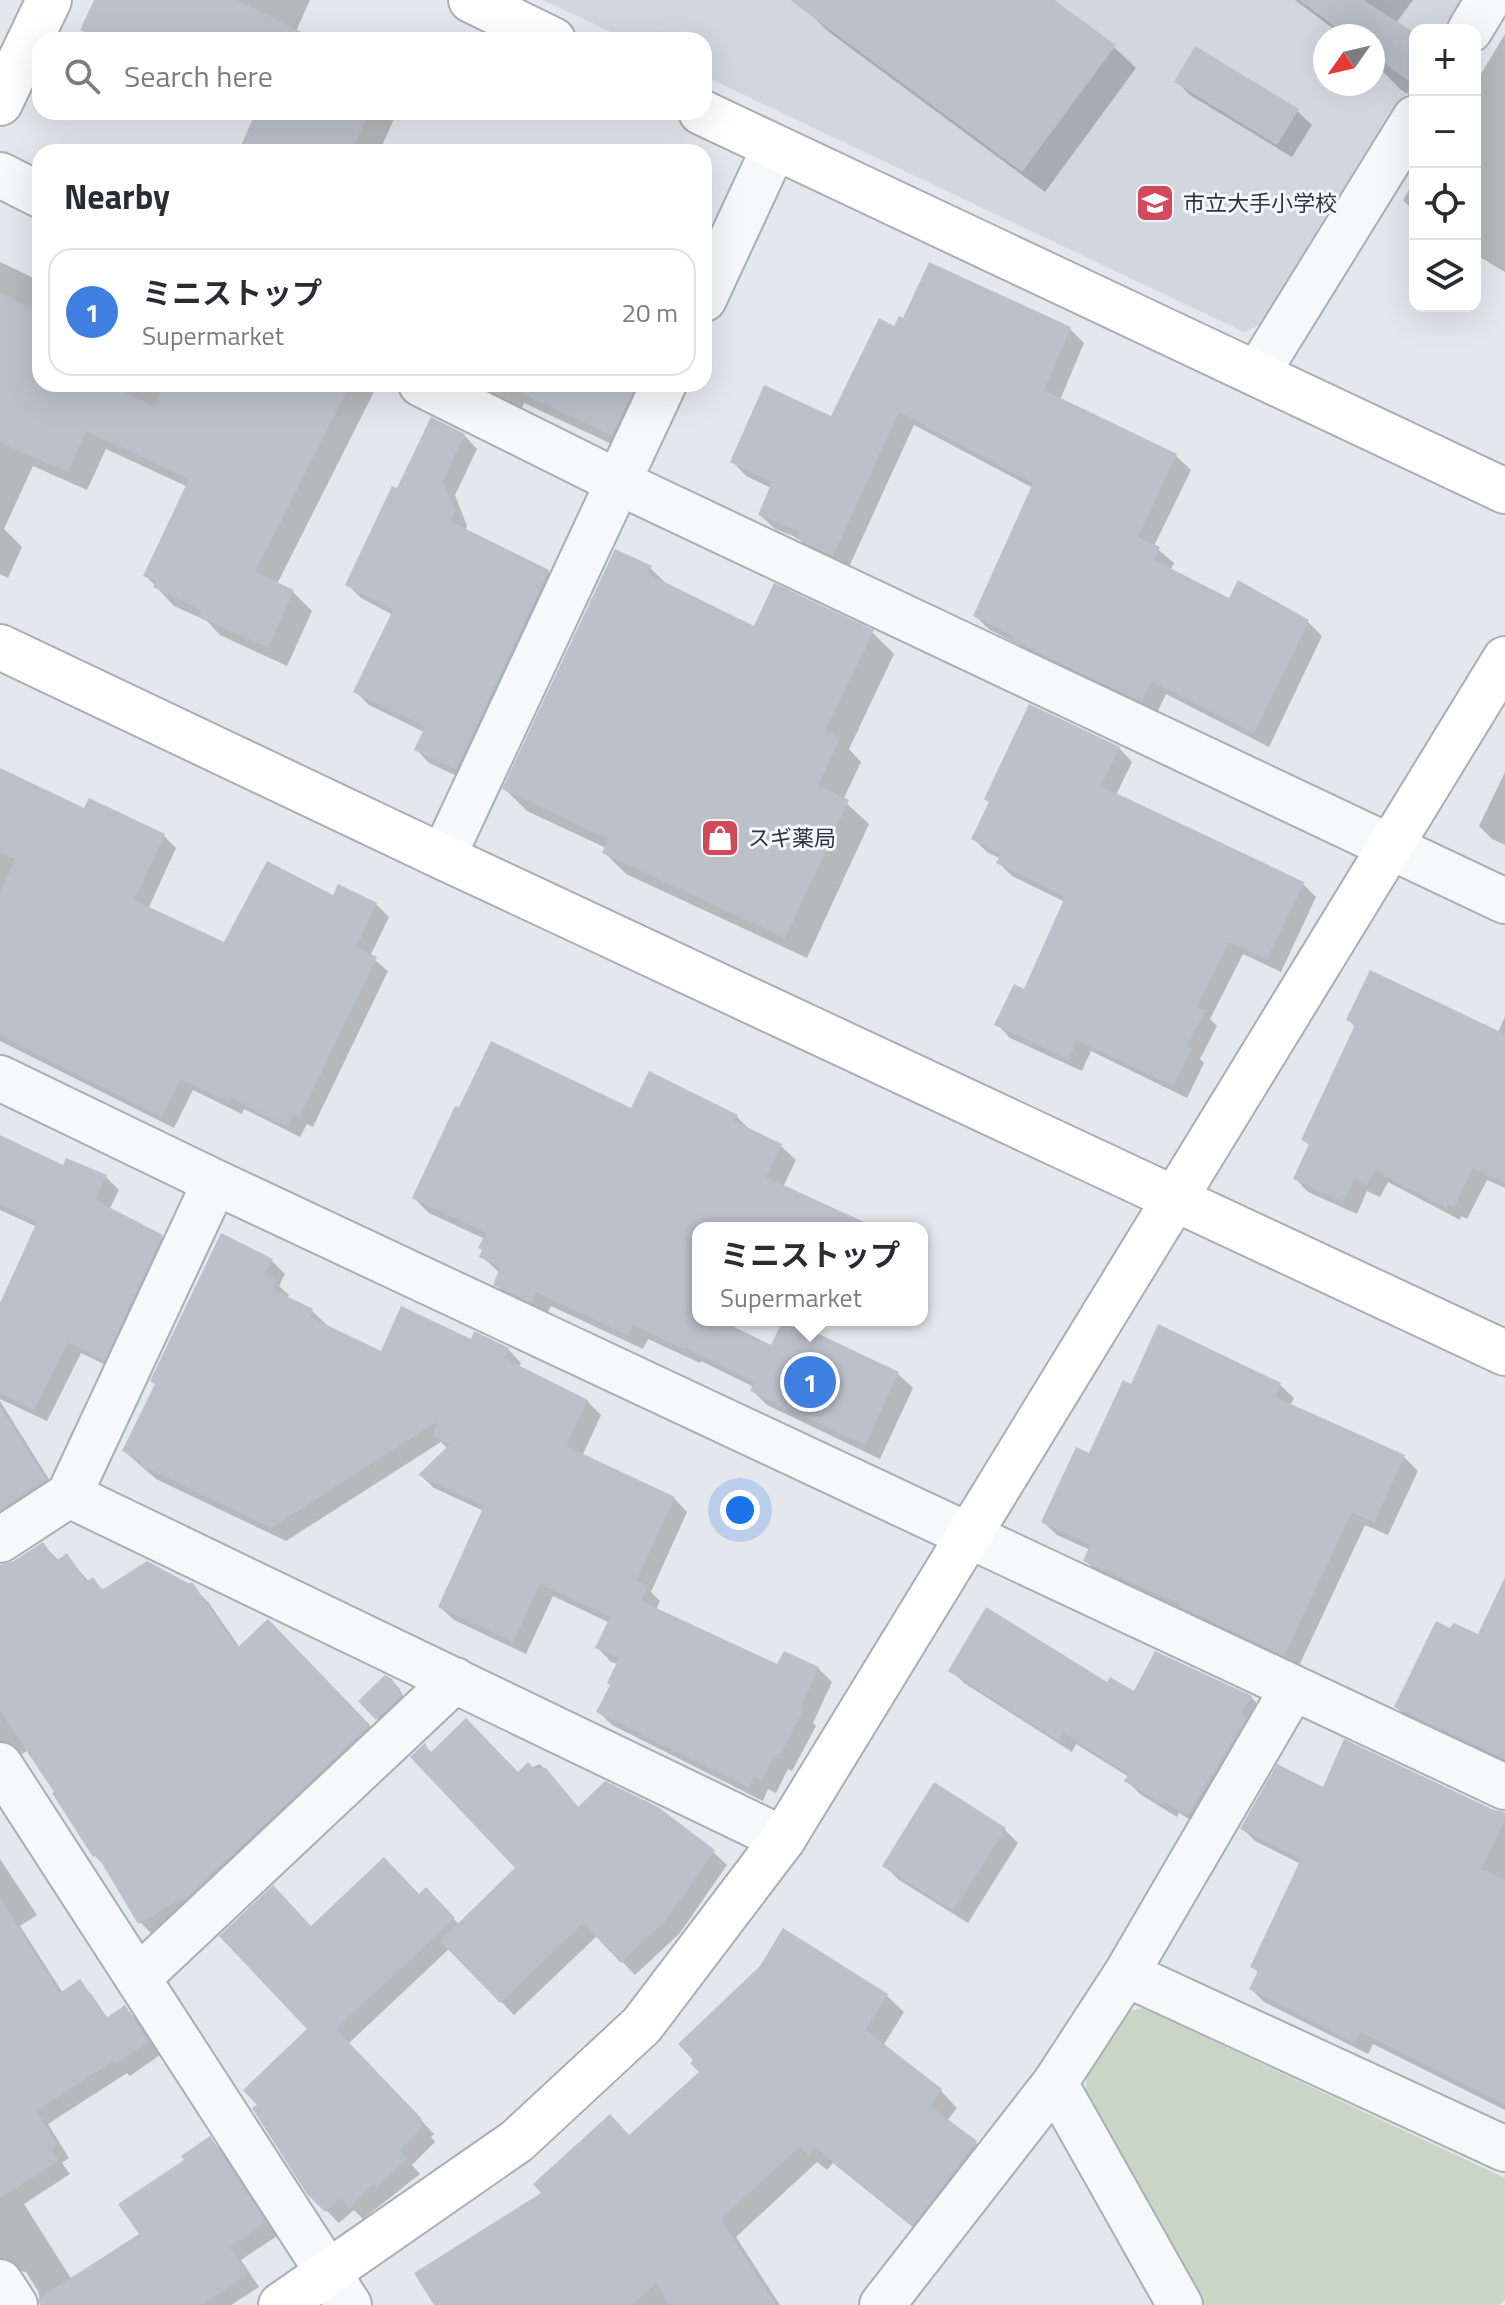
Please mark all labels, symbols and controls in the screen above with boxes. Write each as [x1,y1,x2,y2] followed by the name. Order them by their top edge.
[1313,24,1385,96] north arrow
[1409,24,1481,312] map controls
[1409,24,1481,96] button: +
[32,32,712,120] search box
[124,53,273,99] text: Search here
[60,54,104,98] icon: search
[1409,96,1481,168] button: −
[1409,168,1481,240] button: locate
[64,170,170,222] text: Nearby
[1134,182,1176,224] school or university icon: 市立大手小学校
[1183,186,1337,220] place label: 市立大手小学校
[1409,240,1481,312] button: layers
[142,270,322,316] text: ミニストップ
[85,293,99,332] text: 1
[621,293,678,332] text: 20 m
[142,316,284,355] text: Supermarket
[699,817,741,859] shop icon: スギ薬局
[748,821,836,855] place label: スギ薬局
[692,1222,928,1326] popup
[720,1232,900,1278] text: ミニストップ
[720,1278,862,1317] text: Supermarket
[784,1352,836,1412] pin: 1
[720,1490,760,1530] your location

